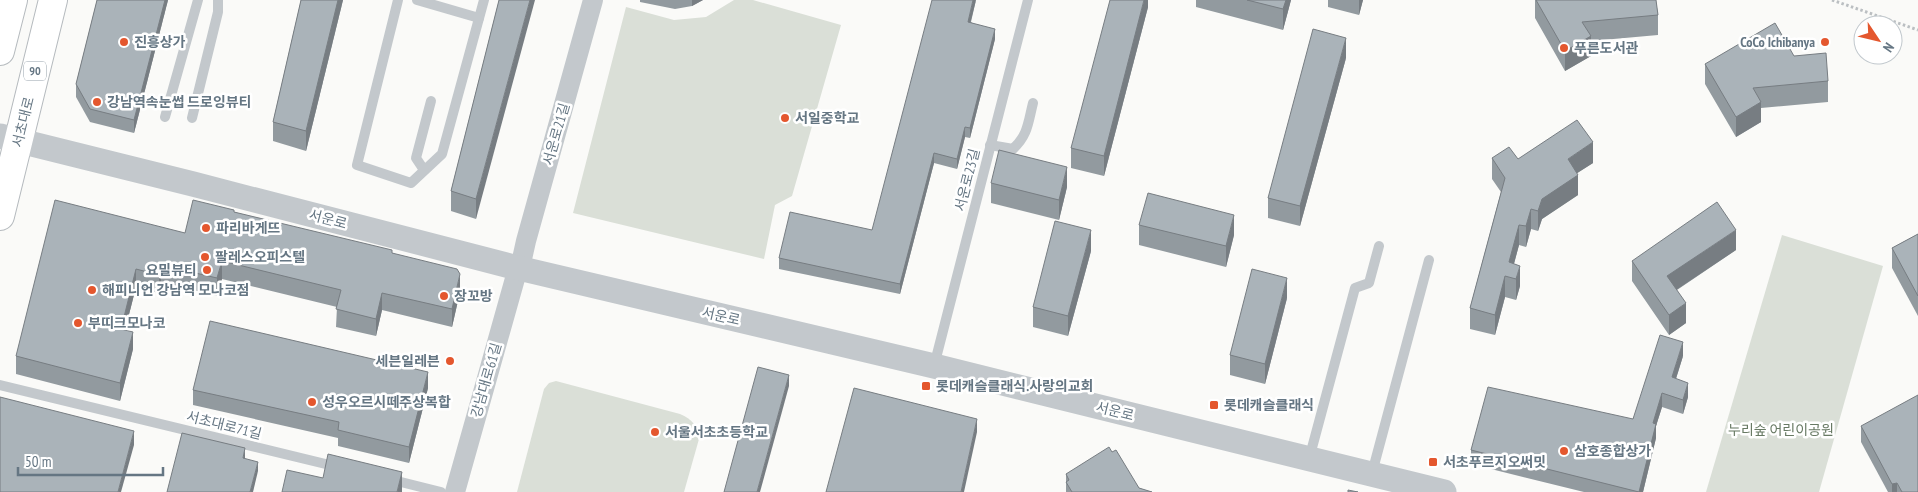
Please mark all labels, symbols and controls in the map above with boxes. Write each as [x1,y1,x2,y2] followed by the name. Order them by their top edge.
[1853,15,1903,65] north arrow
[134,33,186,51] place label: 진흥상가
[1740,33,1815,51] place label: CoCo Ichibanya
[118,36,130,48] marker: 진흥상가
[1819,36,1831,48] marker: CoCo Ichibanya
[1574,39,1639,57] place label: 푸른도서관
[1879,39,1898,56] text: N
[1558,42,1570,54] marker: 푸른도서관
[24,61,46,80] road number: 90
[107,93,252,111] place label: 강남역속눈썹 드로잉뷰티
[8,95,38,149] street label: 서초대로
[91,96,103,108] marker: 강남역속눈썹 드로잉뷰티
[539,101,573,167] street label: 서운로21길
[795,109,860,127] place label: 서일중학교
[779,112,791,124] marker: 서일중학교
[951,147,983,213] street label: 서운로23길
[307,205,349,233] street label: 서운로
[216,219,281,237] place label: 파리바게뜨
[200,222,212,234] marker: 파리바게뜨
[215,248,305,266] place label: 팔레스오피스텔
[199,251,211,263] marker: 팔레스오피스텔
[145,261,197,279] place label: 요밀뷰티
[201,264,213,276] marker: 요밀뷰티
[102,281,249,299] place label: 해피니언 강남역 모나코점
[86,284,98,296] marker: 해피니언 강남역 모나코점
[454,287,493,305] place label: 장꼬방
[438,290,450,302] marker: 장꼬방
[700,303,742,329] street label: 서운로
[88,314,165,332] place label: 부띠크모나코
[72,317,84,329] marker: 부띠크모나코
[467,341,505,419] street label: 강남대로61길
[376,352,440,370] place label: 세븐일레븐
[444,355,456,367] marker: 세븐일레븐
[936,377,1094,395] place label: 롯데캐슬클래식.사랑의교회
[920,380,932,392] marker: 롯데캐슬클래식.사랑의교회
[322,393,451,411] place label: 성우오르시떼주상복합
[306,396,318,408] marker: 성우오르시떼주상복합
[1224,396,1314,414] place label: 롯데캐슬클래식
[1094,398,1136,424] street label: 서운로
[1208,399,1220,411] marker: 롯데캐슬클래식
[184,407,264,443] street label: 서초대로71길
[1728,421,1834,439] park label: 누리숲 어린이공원
[665,423,768,441] place label: 서울서초초등학교
[649,426,661,438] marker: 서울서초초등학교
[1574,442,1651,460] place label: 삼호종합상가
[18,444,162,476] scale bar
[1558,445,1570,457] marker: 삼호종합상가
[25,452,51,471] text: 50 m
[1443,453,1546,471] place label: 서초푸르지오써밋
[1427,456,1439,468] marker: 서초푸르지오써밋

